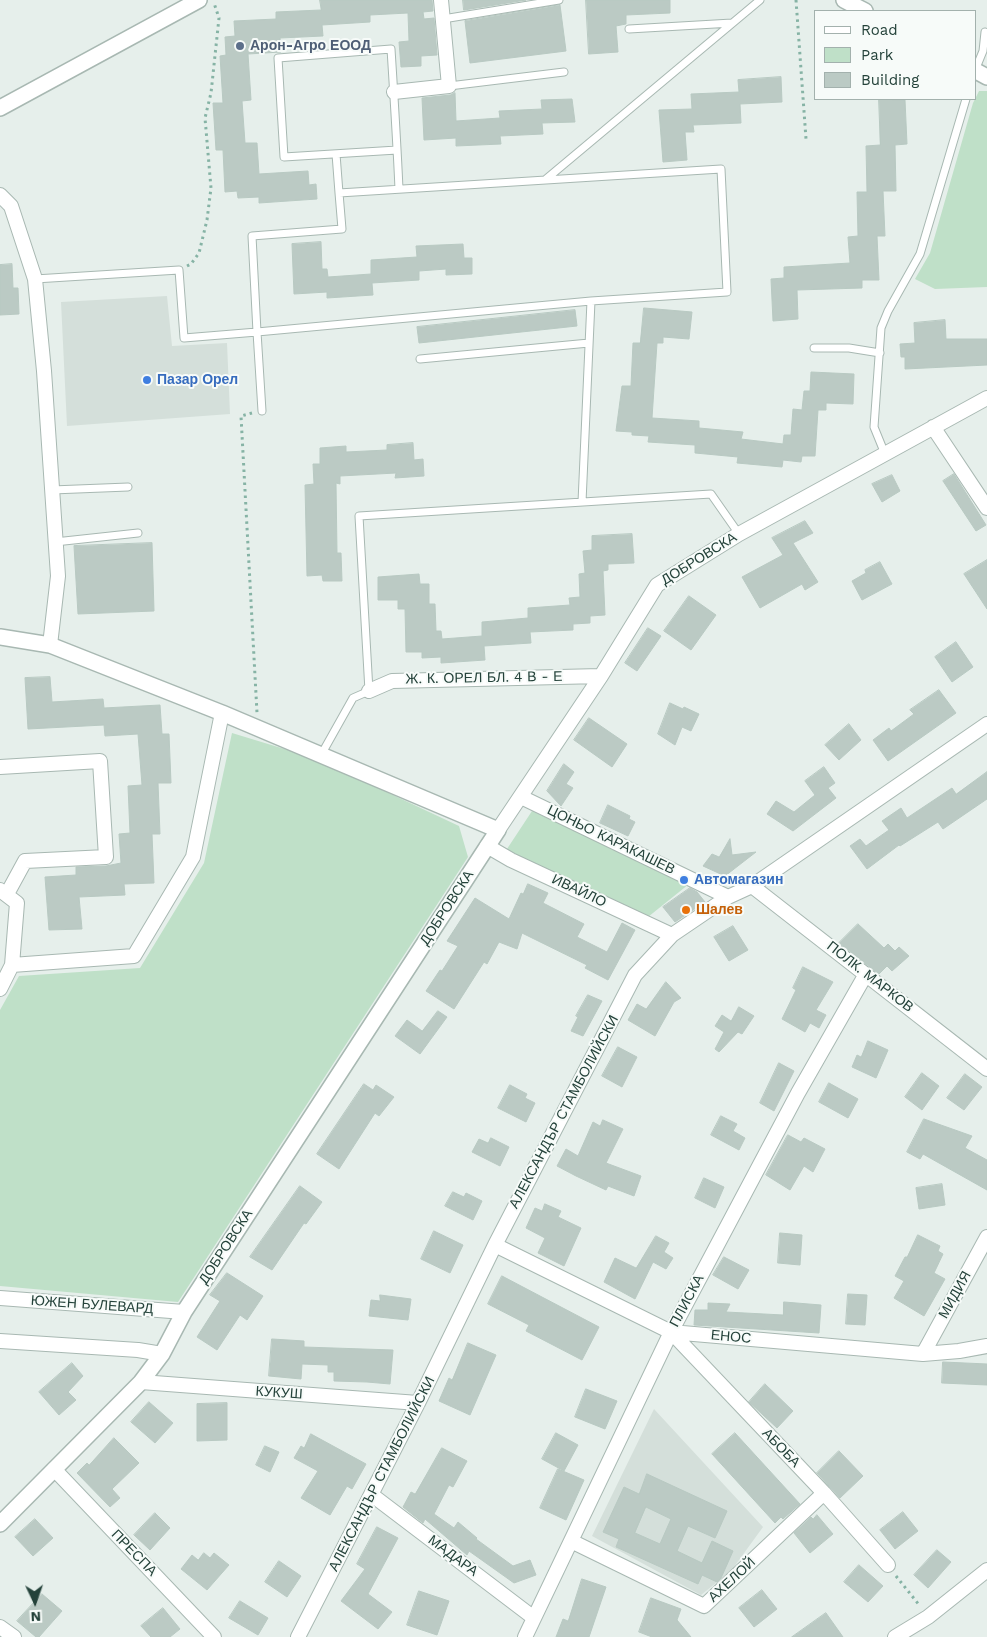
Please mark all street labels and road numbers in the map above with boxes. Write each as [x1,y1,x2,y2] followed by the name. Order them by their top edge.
[658,529,740,589] street label: ДОБРОВСКА
[405,668,563,688] street label: Ж. К. ОРЕЛ БЛ. 4 В - Е
[544,802,678,878] street label: ЦОНЬО КАРАКАШЕВ
[417,867,477,949] street label: ДОБРОВСКА
[549,871,609,911] street label: ИВАЙЛО
[823,938,917,1016] street label: ПОЛК. МАРКОВ
[506,1013,622,1211] street label: АЛЕКСАНДЪР СТАМБОЛИЙСКИ
[196,1206,256,1288] street label: ДОБРОВСКА
[935,1268,975,1322] street label: МИДИЯ
[666,1272,708,1330] street label: ПЛИСКА
[30,1292,154,1318] street label: ЮЖЕН БУЛЕВАРД
[710,1327,752,1347] street label: ЕНОС
[325,1374,439,1574] street label: АЛЕКСАНДЪР СТАМБОЛИЙСКИ
[255,1383,303,1403] street label: КУКУШ
[758,1425,804,1471] street label: АБОБА
[108,1526,160,1580] street label: ПРЕСПА
[425,1532,481,1580] street label: МАДАРА
[705,1554,759,1606] street label: АХЕЛОЙ

